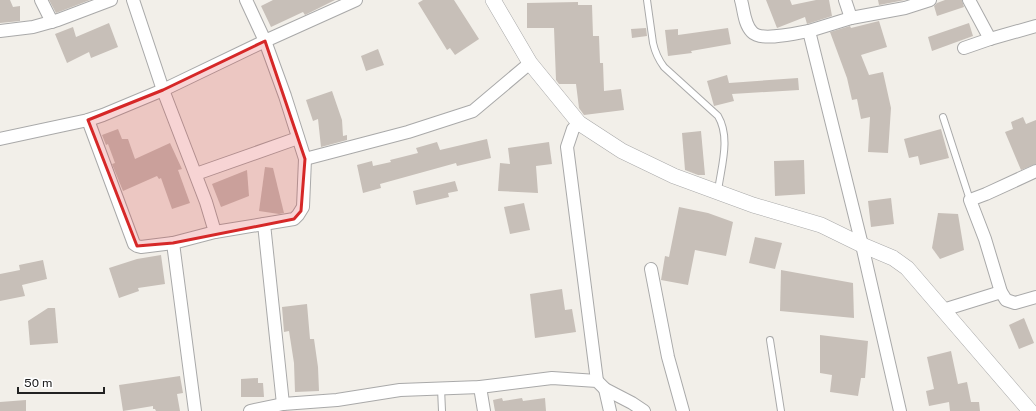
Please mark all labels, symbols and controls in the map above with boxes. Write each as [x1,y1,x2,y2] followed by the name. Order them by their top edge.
[18,369,104,395] scale bar
[24,376,52,390] text: 50 m

